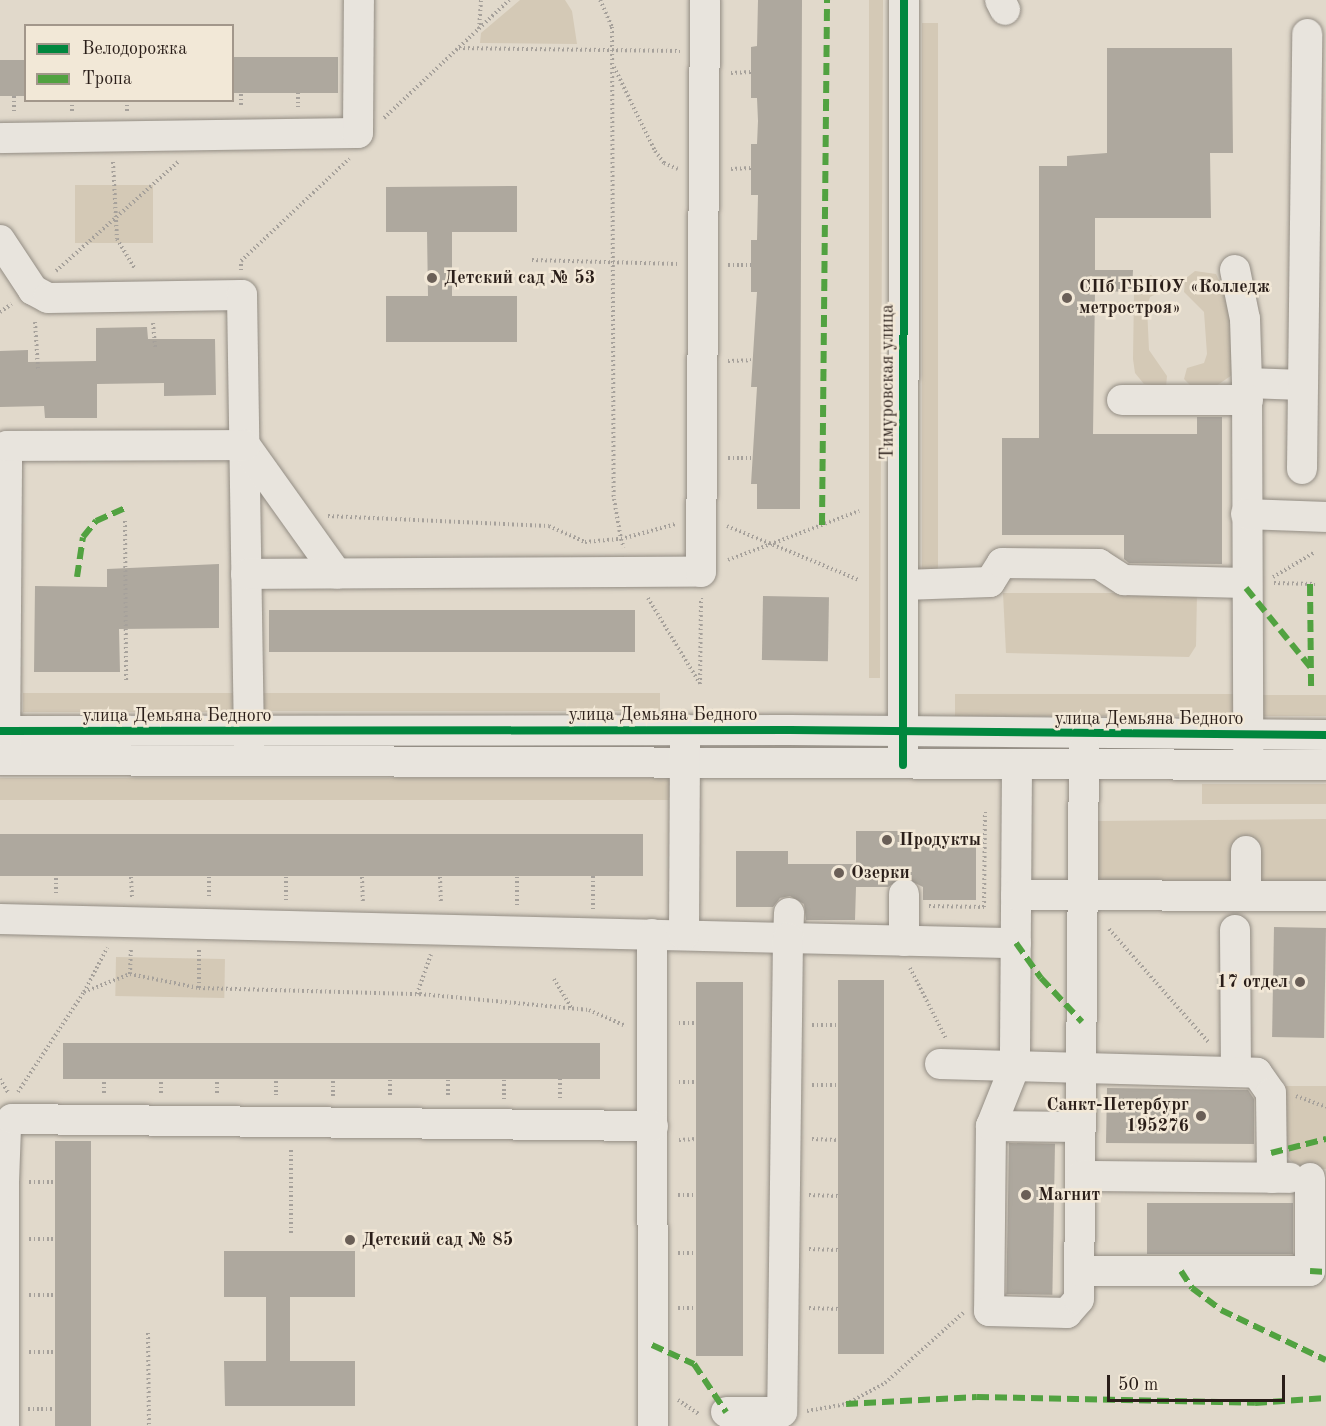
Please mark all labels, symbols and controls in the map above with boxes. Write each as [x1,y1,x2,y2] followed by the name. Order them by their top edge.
[24,24,234,102] legend
[82,40,187,58] text: Велодорожка
[82,70,132,88] text: Тропа
[444,267,595,289] place label: Детский сад № 53
[425,271,439,285] marker: Детский сад № 53
[1079,277,1270,320] place label: СПб ГБПОУ «Колледж метростроя»
[1060,291,1074,305] marker: СПб ГБПОУ «Колледж метростроя»
[877,304,899,460] street label: Тимуровская улица
[568,704,758,726] street label: улица Демьяна Бедного
[82,705,272,727] street label: улица Демьяна Бедного
[1054,708,1244,730] street label: улица Демьяна Бедного
[899,829,981,851] place label: Продукты
[880,833,894,847] marker: Продукты
[851,862,910,884] place label: Озерки
[832,866,846,880] marker: Озерки
[1217,971,1288,993] place label: 17 отдел
[1293,975,1307,989] marker: 17 отдел
[1047,1095,1189,1138] place label: Санкт-Петербург 195276
[1194,1109,1208,1123] marker: Санкт-Петербург 195276
[1038,1184,1100,1206] place label: Магнит
[1019,1188,1033,1202] marker: Магнит
[362,1229,513,1251] place label: Детский сад № 85
[343,1233,357,1247] marker: Детский сад № 85
[1110,1363,1288,1401] scale bar
[1118,1376,1158,1394] text: 50 m

